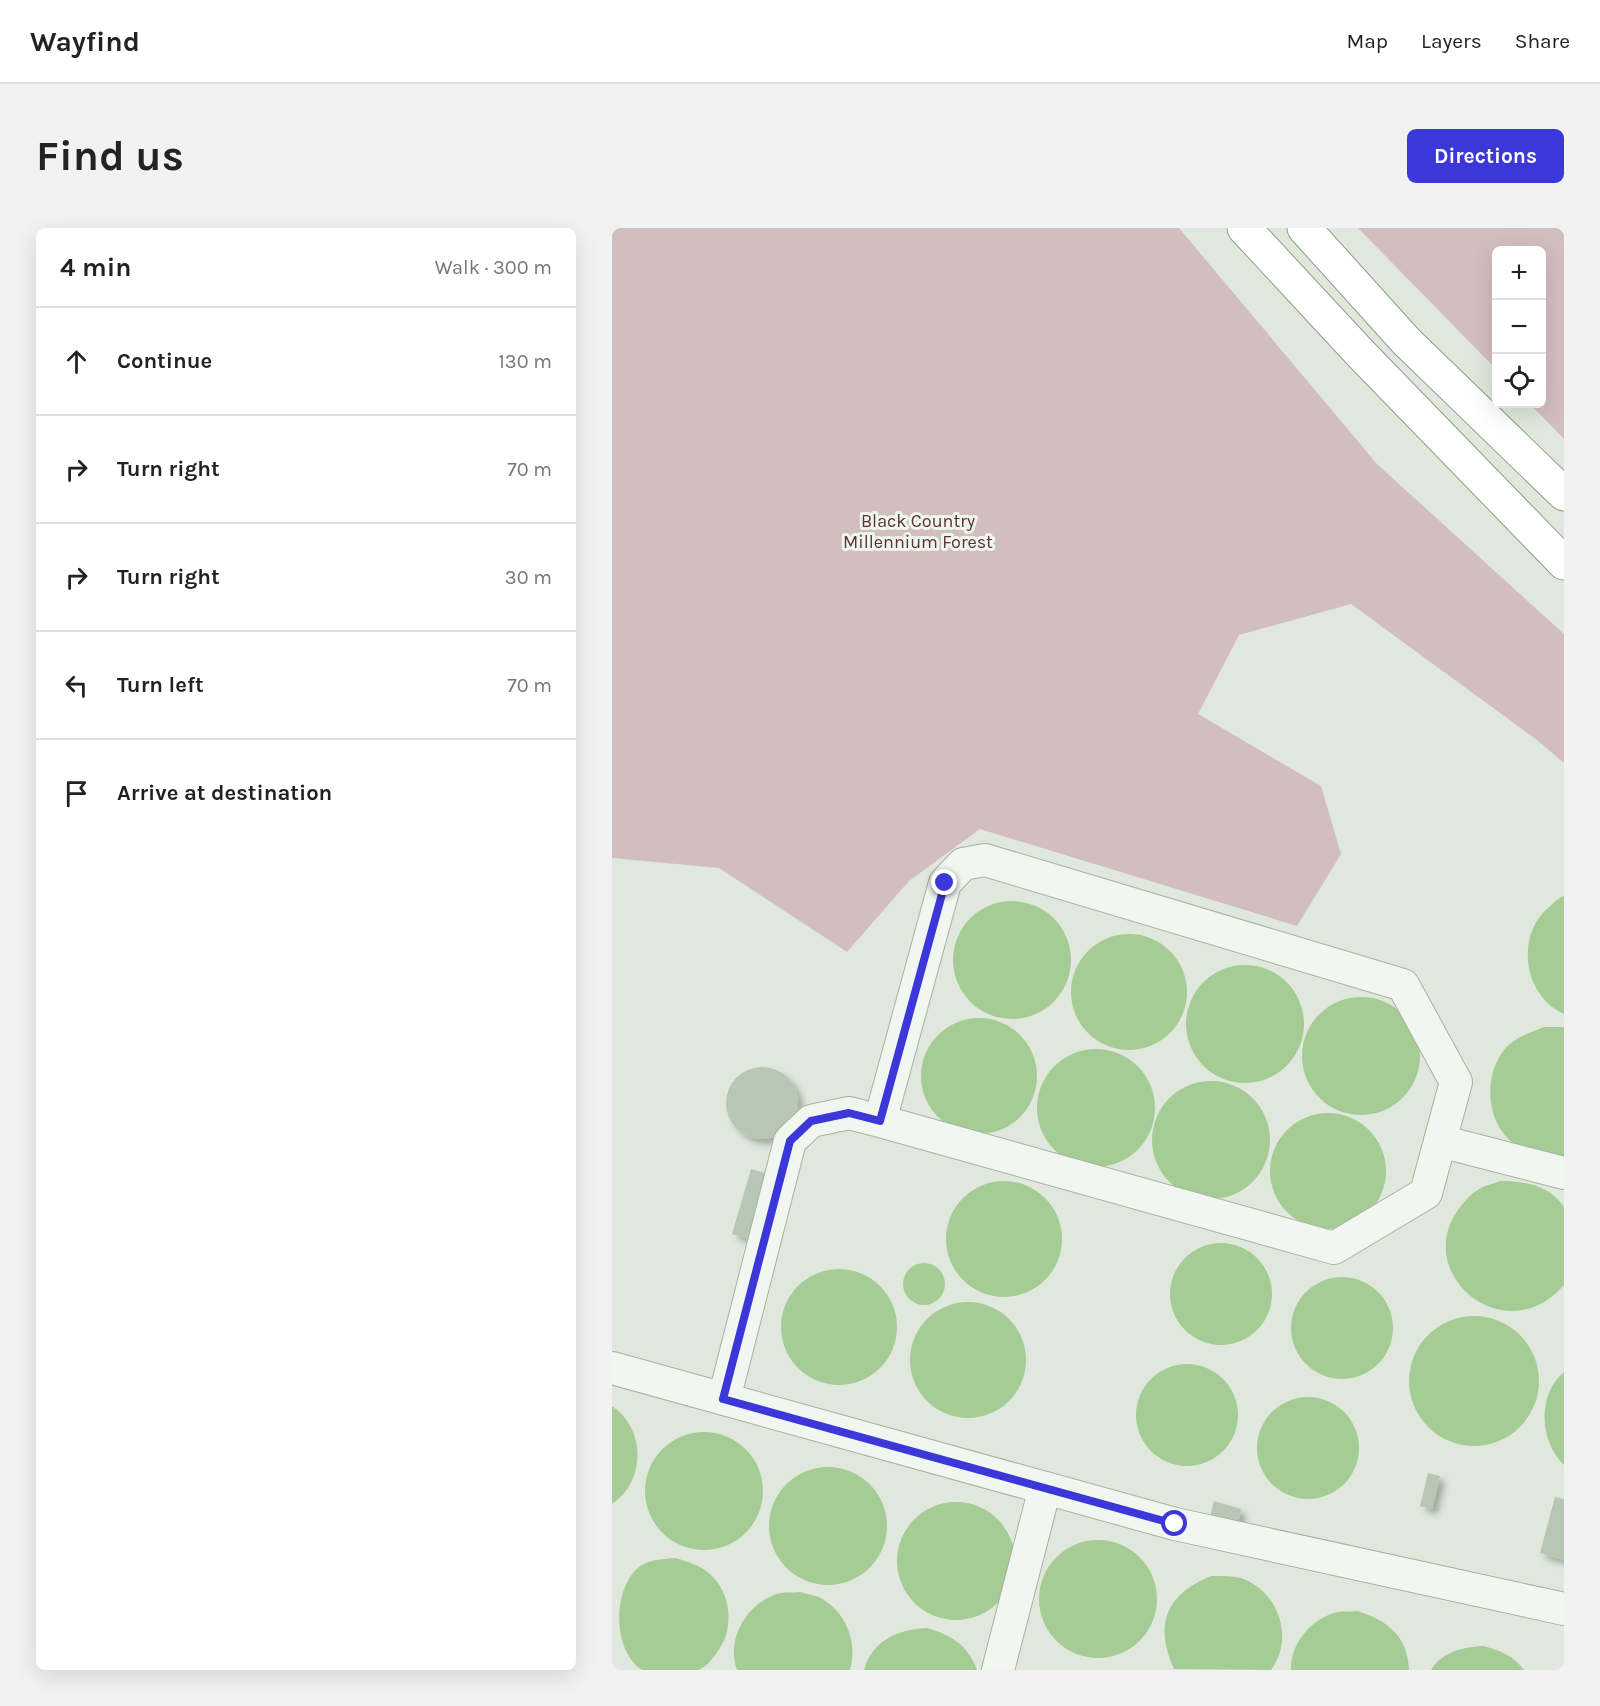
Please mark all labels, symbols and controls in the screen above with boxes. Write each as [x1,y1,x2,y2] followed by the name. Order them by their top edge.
[30,25,140,58] text: Wayfind
[1346,29,1388,53] text: Map
[1421,29,1482,53] text: Layers
[1515,29,1570,53] text: Share
[1407,129,1564,183] button: Directions
[36,131,184,181] text: Find us
[1492,246,1546,408] map controls
[1492,246,1546,300] button: +
[60,252,131,283] text: 4 min
[435,256,552,279] text: Walk · 300 m
[1492,300,1546,354] button: −
[60,345,93,378] icon: ahead
[117,348,212,374] text: Continue
[498,350,552,373] text: 130 m
[1492,354,1546,408] button: locate
[60,453,93,486] icon: right
[117,456,220,482] text: Turn right
[507,458,552,481] text: 70 m
[843,510,993,553] park label: Black Country Millennium Forest
[60,561,93,594] icon: right
[117,564,220,590] text: Turn right
[505,566,552,589] text: 30 m
[60,669,93,702] icon: left
[117,672,204,698] text: Turn left
[507,674,552,697] text: 70 m
[60,777,93,810] icon: arrive
[117,780,332,806] text: Arrive at destination
[931,869,957,895] route end
[1161,1510,1187,1536] route start

